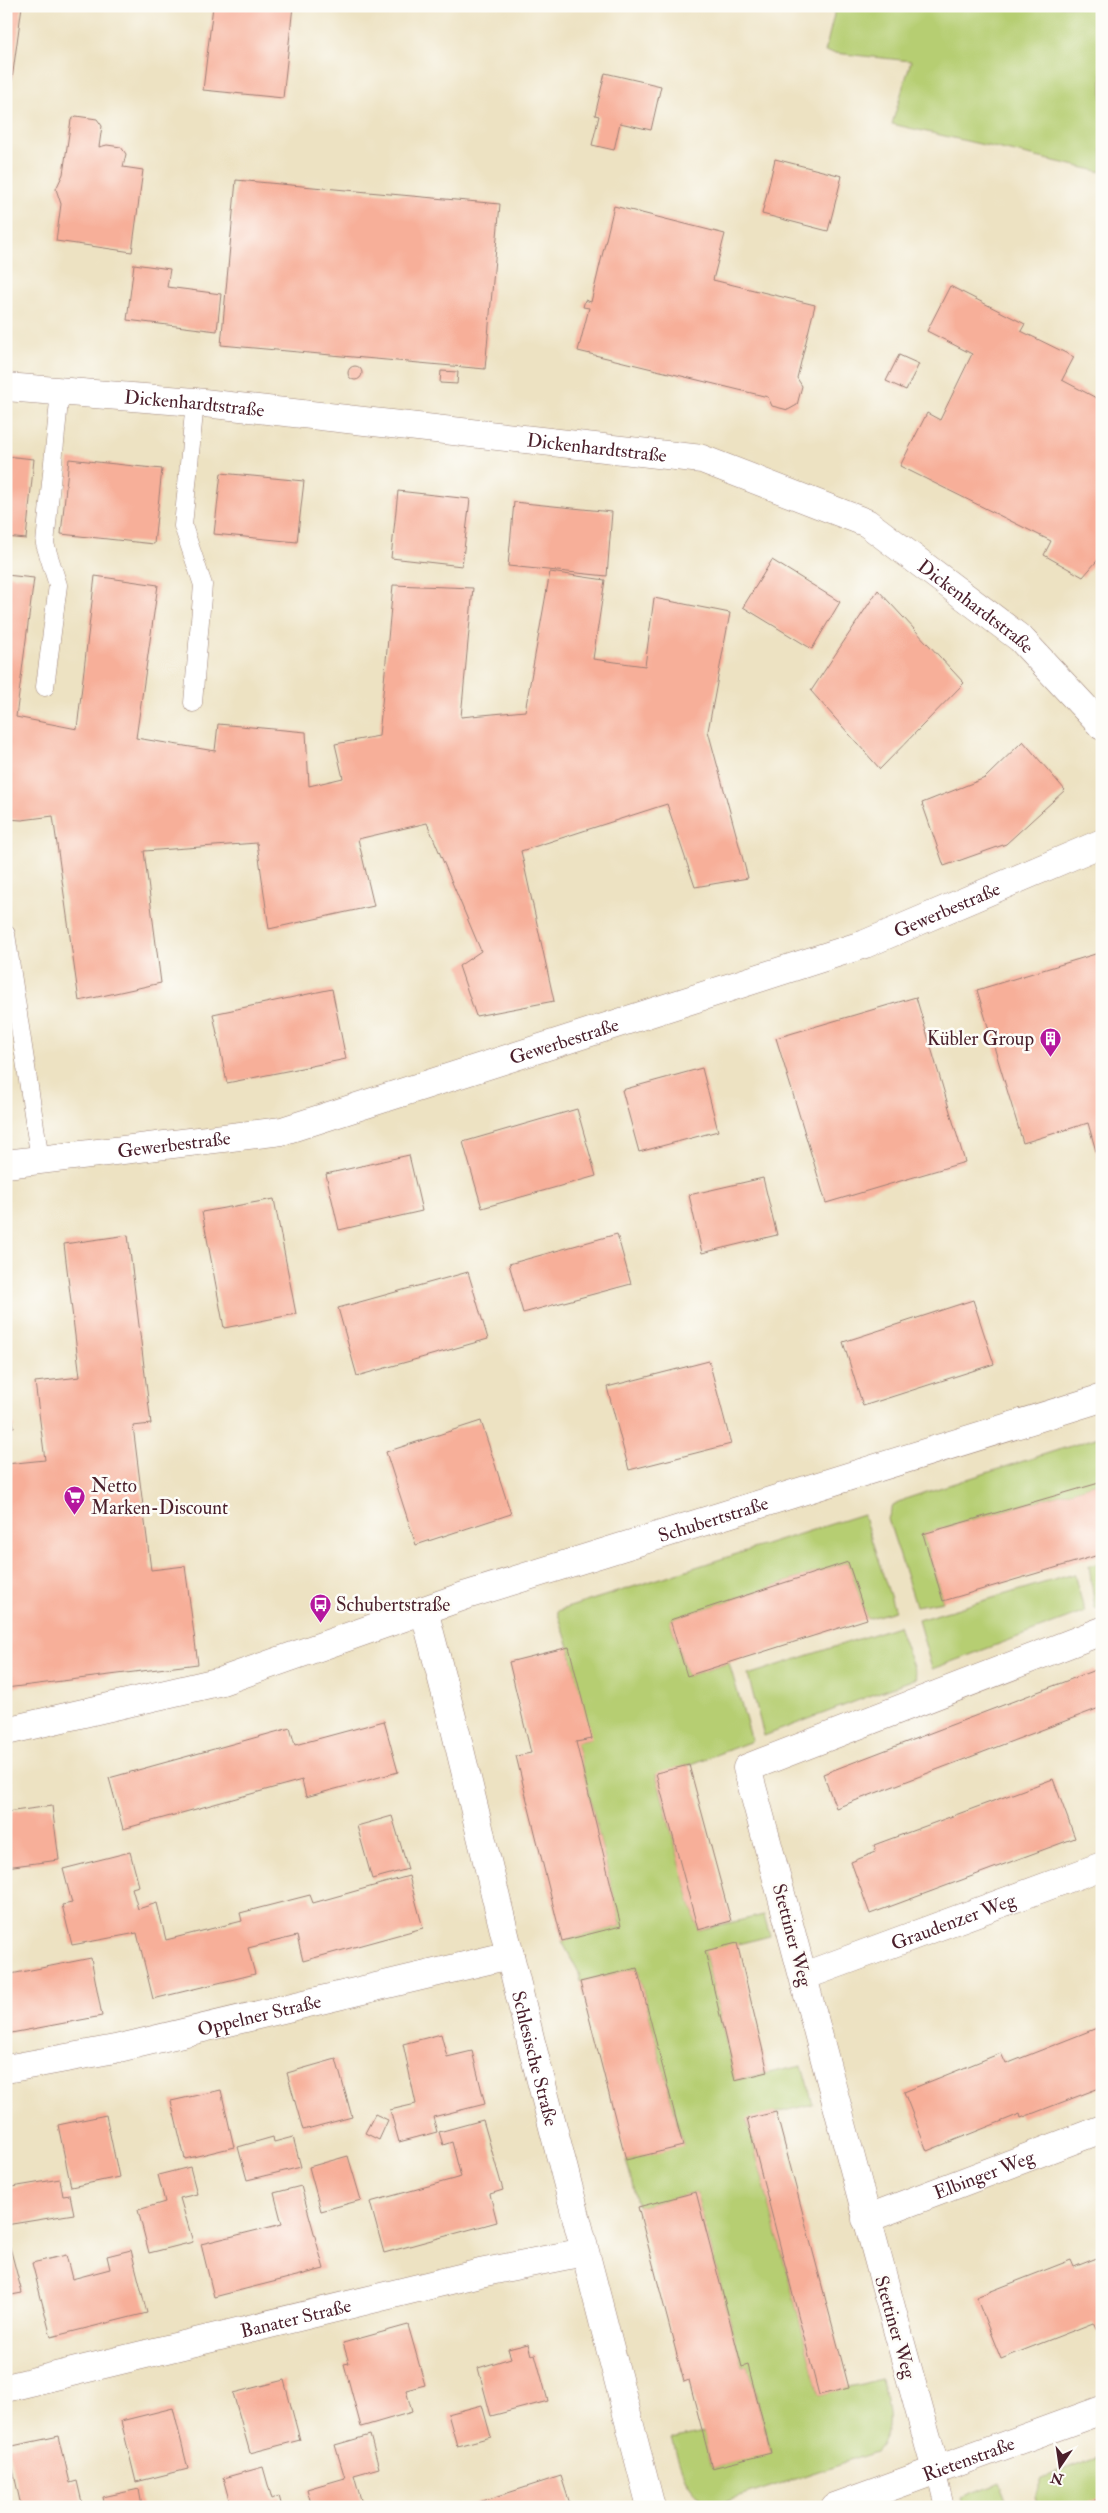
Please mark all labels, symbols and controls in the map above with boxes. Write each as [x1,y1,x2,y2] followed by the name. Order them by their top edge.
[123,385,266,423] street label: Dickenhardtstraße
[526,428,668,468] street label: Dickenhardtstraße
[913,554,1039,659] street label: Dickenhardtstraße
[890,877,1004,943] street label: Gewerbestraße
[506,1013,622,1070] street label: Gewerbestraße
[1038,1026,1062,1057] building icon: Kübler Group
[927,1027,1034,1052] place label: Kübler Group
[116,1126,232,1164] street label: Gewerbestraße
[91,1474,228,1520] place label: Netto Marken-Discount
[63,1484,87,1515] supermarket icon: Netto Marken-Discount
[655,1491,772,1548] street label: Schubertstraße
[308,1592,332,1623] bus stop icon: Schubertstraße
[336,1593,450,1617] place label: Schubertstraße
[767,1881,817,1990] street label: Stettiner Weg
[888,1888,1020,1956] street label: Graudenzer Weg
[195,1989,324,2042] street label: Oppelner Straße
[506,1989,563,2129] street label: Schlesische Straße
[930,2145,1038,2205] street label: Elbinger Weg
[869,2273,921,2382] street label: Stettiner Weg
[238,2294,354,2344] street label: Banater Straße
[919,2432,1018,2487] street label: Rietenstraße
[1036,2440,1086,2490] north arrow
[1049,2468,1066,2488] text: N

